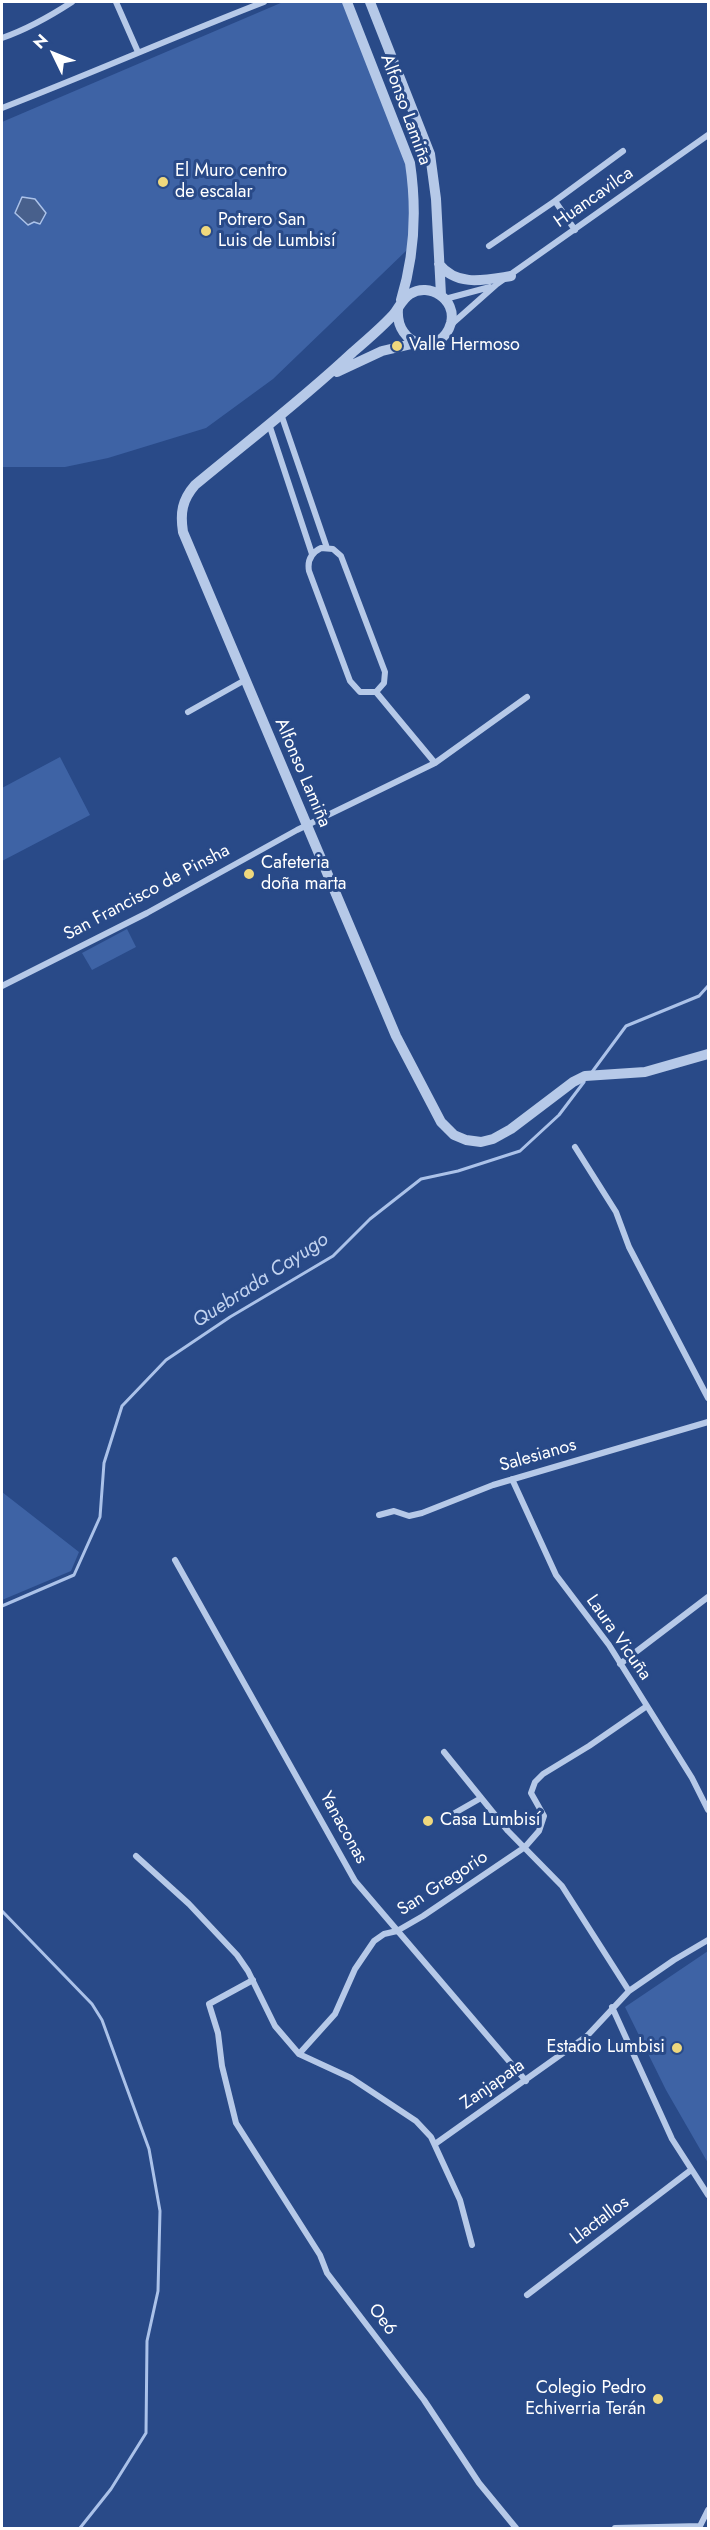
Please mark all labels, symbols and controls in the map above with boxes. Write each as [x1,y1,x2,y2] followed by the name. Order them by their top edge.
[24,24,84,84] north arrow
[28,29,53,54] text: N
[375,52,435,168] street label: Alfonso Lamiña
[175,161,287,204] place label: El Muro centro de escalar
[550,163,638,233] street label: Huancavilca
[156,175,170,189] marker: El Muro centro de escalar
[218,210,336,252] place label: Potrero San Luis de Lumbisí
[199,224,213,238] marker: Potrero San Luis de Lumbisí
[409,335,520,357] place label: Valle Hermoso
[390,339,404,353] marker: Valle Hermoso
[269,715,335,831] street label: Alfonso Lamiña
[60,840,234,946] street label: San Francisco de Pinsha
[261,853,346,896] place label: Cafeteria doña marta
[242,867,256,881] marker: Cafeteria doña marta
[189,1228,333,1334] water label: Quebrada Cayugo
[497,1435,579,1477] street label: Salesianos
[581,1591,655,1685] street label: Laura Vicuña
[314,1788,372,1868] street label: Yanaconas
[440,1810,540,1832] place label: Casa Lumbisí
[421,1814,435,1828] marker: Casa Lumbisí
[394,1847,492,1921] street label: San Gregorio
[547,2037,665,2059] place label: Estadio Lumbisi
[670,2041,684,2055] marker: Estadio Lumbisi
[457,2055,529,2115] street label: Zanjapata
[566,2192,634,2250] street label: Llactallos
[363,2300,401,2340] street label: Oe6
[525,2378,646,2420] place label: Colegio Pedro Echiverria Terán
[651,2392,665,2406] marker: Colegio Pedro Echiverria Terán

